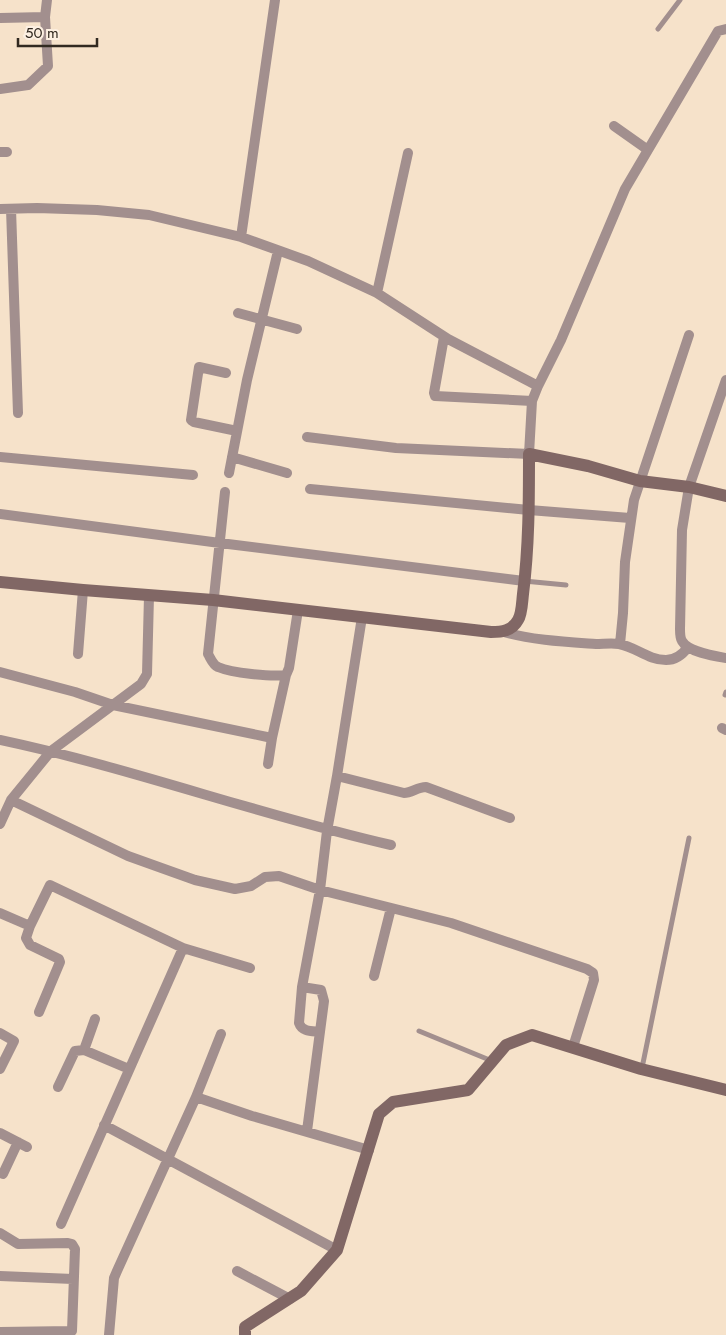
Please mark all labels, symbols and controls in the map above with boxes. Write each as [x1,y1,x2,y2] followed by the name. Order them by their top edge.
[18,15,96,47] scale bar
[25,22,59,44] text: 50 m

